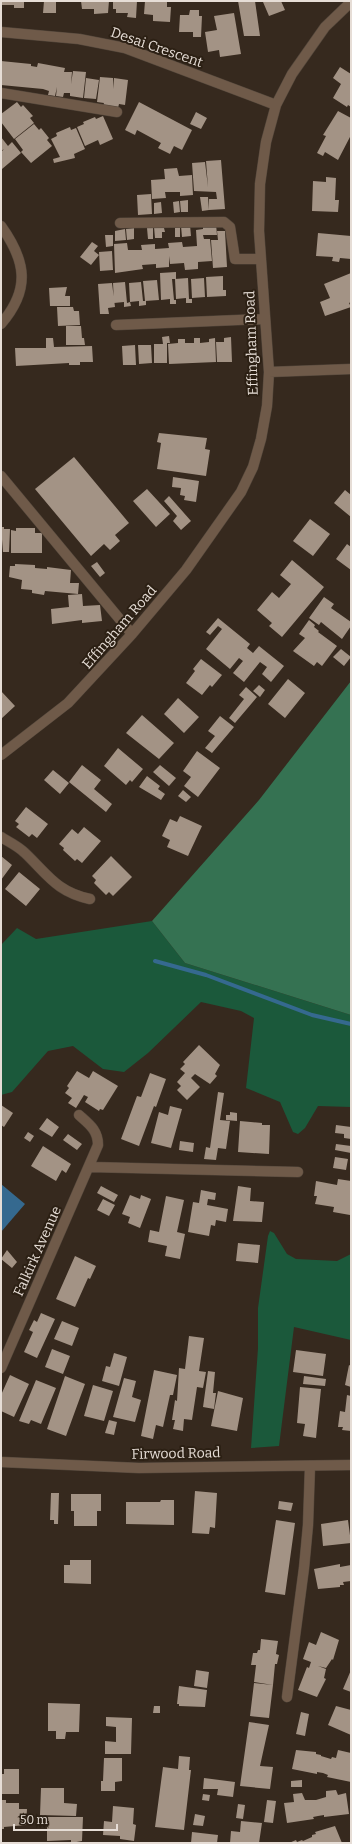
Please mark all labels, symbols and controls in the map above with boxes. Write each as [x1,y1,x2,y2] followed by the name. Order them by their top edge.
[109,24,205,71] street label: Desai Crescent
[241,290,262,396] street label: Effingham Road
[79,582,160,672] street label: Effingham Road
[10,1203,65,1299] street label: Falkirk Avenue
[131,1444,221,1463] street label: Firwood Road
[14,1806,117,1832] scale bar
[20,1813,49,1827] text: 50 m

